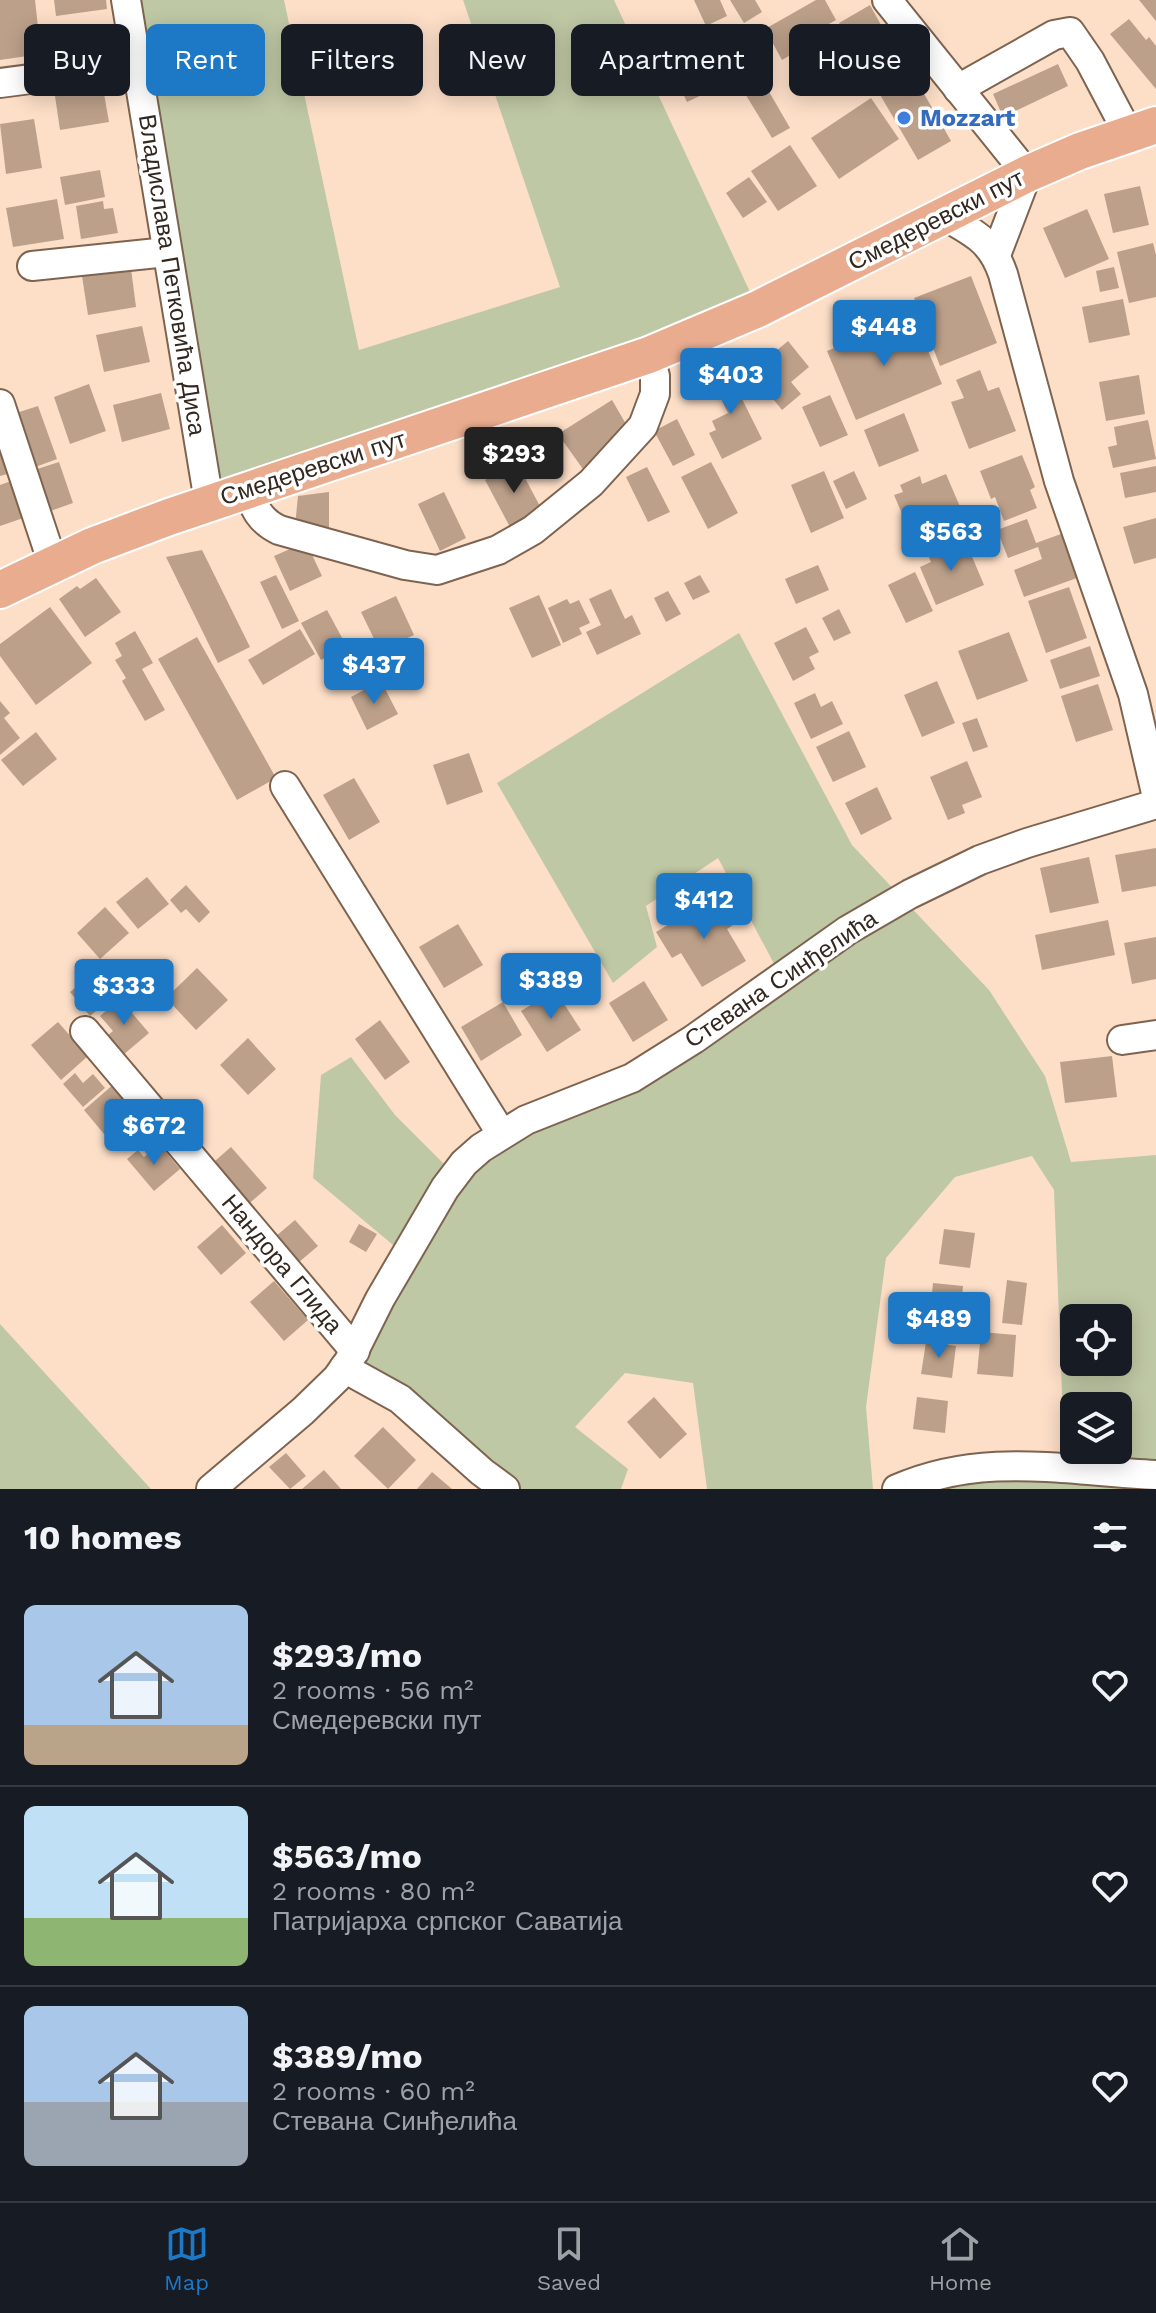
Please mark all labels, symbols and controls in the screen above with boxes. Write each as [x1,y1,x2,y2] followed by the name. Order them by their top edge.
[24,24,130,96] chip: Buy
[146,24,265,96] chip: Rent
[281,24,423,96] chip: Filters
[439,24,555,96] chip: New
[571,24,773,96] chip: Apartment
[789,24,930,96] chip: House
[920,104,1016,132] place label: Mozzart
[895,109,913,127] marker: Mozzart
[133,112,211,438] street label: Владислава Петковића Диса
[844,164,1028,276] street label: Смедеревски пут
[837,300,931,368] pin: $448
[851,311,917,341] text: $448
[684,348,778,416] pin: $403
[698,359,764,389] text: $403
[217,425,409,511] street label: Смедеревски пут
[467,427,561,495] pin: $293
[482,438,546,468] text: $293
[904,505,998,573] pin: $563
[919,516,983,546] text: $563
[327,638,421,706] pin: $437
[342,649,406,679] text: $437
[657,873,751,941] pin: $412
[674,884,734,914] text: $412
[679,904,883,1054] street label: Стевана Синђелића
[504,953,598,1021] pin: $389
[77,959,171,1027] pin: $333
[519,964,583,994] text: $389
[93,970,155,1000] text: $333
[107,1099,201,1167] pin: $672
[122,1110,186,1140] text: $672
[216,1189,349,1340] street label: Нандора Глида
[892,1292,986,1360] pin: $489
[906,1303,972,1333] text: $489
[1060,1304,1132,1464] map controls
[1060,1304,1132,1376] button: locate
[1060,1392,1132,1464] button: layers
[1088,1515,1132,1559] icon: filters
[24,1517,182,1557] text: 10 homes
[272,1635,422,1675] text: $293/mo
[88,1637,184,1733] icon: home
[1088,1663,1132,1707] icon: heart
[272,1675,474,1705] text: 2 rooms · 56 m²
[272,1705,481,1735] text: Смедеревски пут
[272,1836,422,1876] text: $563/mo
[88,1838,184,1934] icon: home
[1088,1864,1132,1908] icon: heart
[272,1876,475,1906] text: 2 rooms · 80 m²
[272,1906,623,1936] text: Патријарха српског Саватија
[272,2036,423,2076] text: $389/mo
[88,2038,184,2134] icon: home
[1088,2064,1132,2108] icon: heart
[272,2076,475,2106] text: 2 rooms · 60 m²
[272,2106,517,2136] text: Стевана Синђелића
[164,2222,209,2295] tab: Map
[537,2222,601,2295] tab: Saved
[929,2222,992,2295] tab: Home

